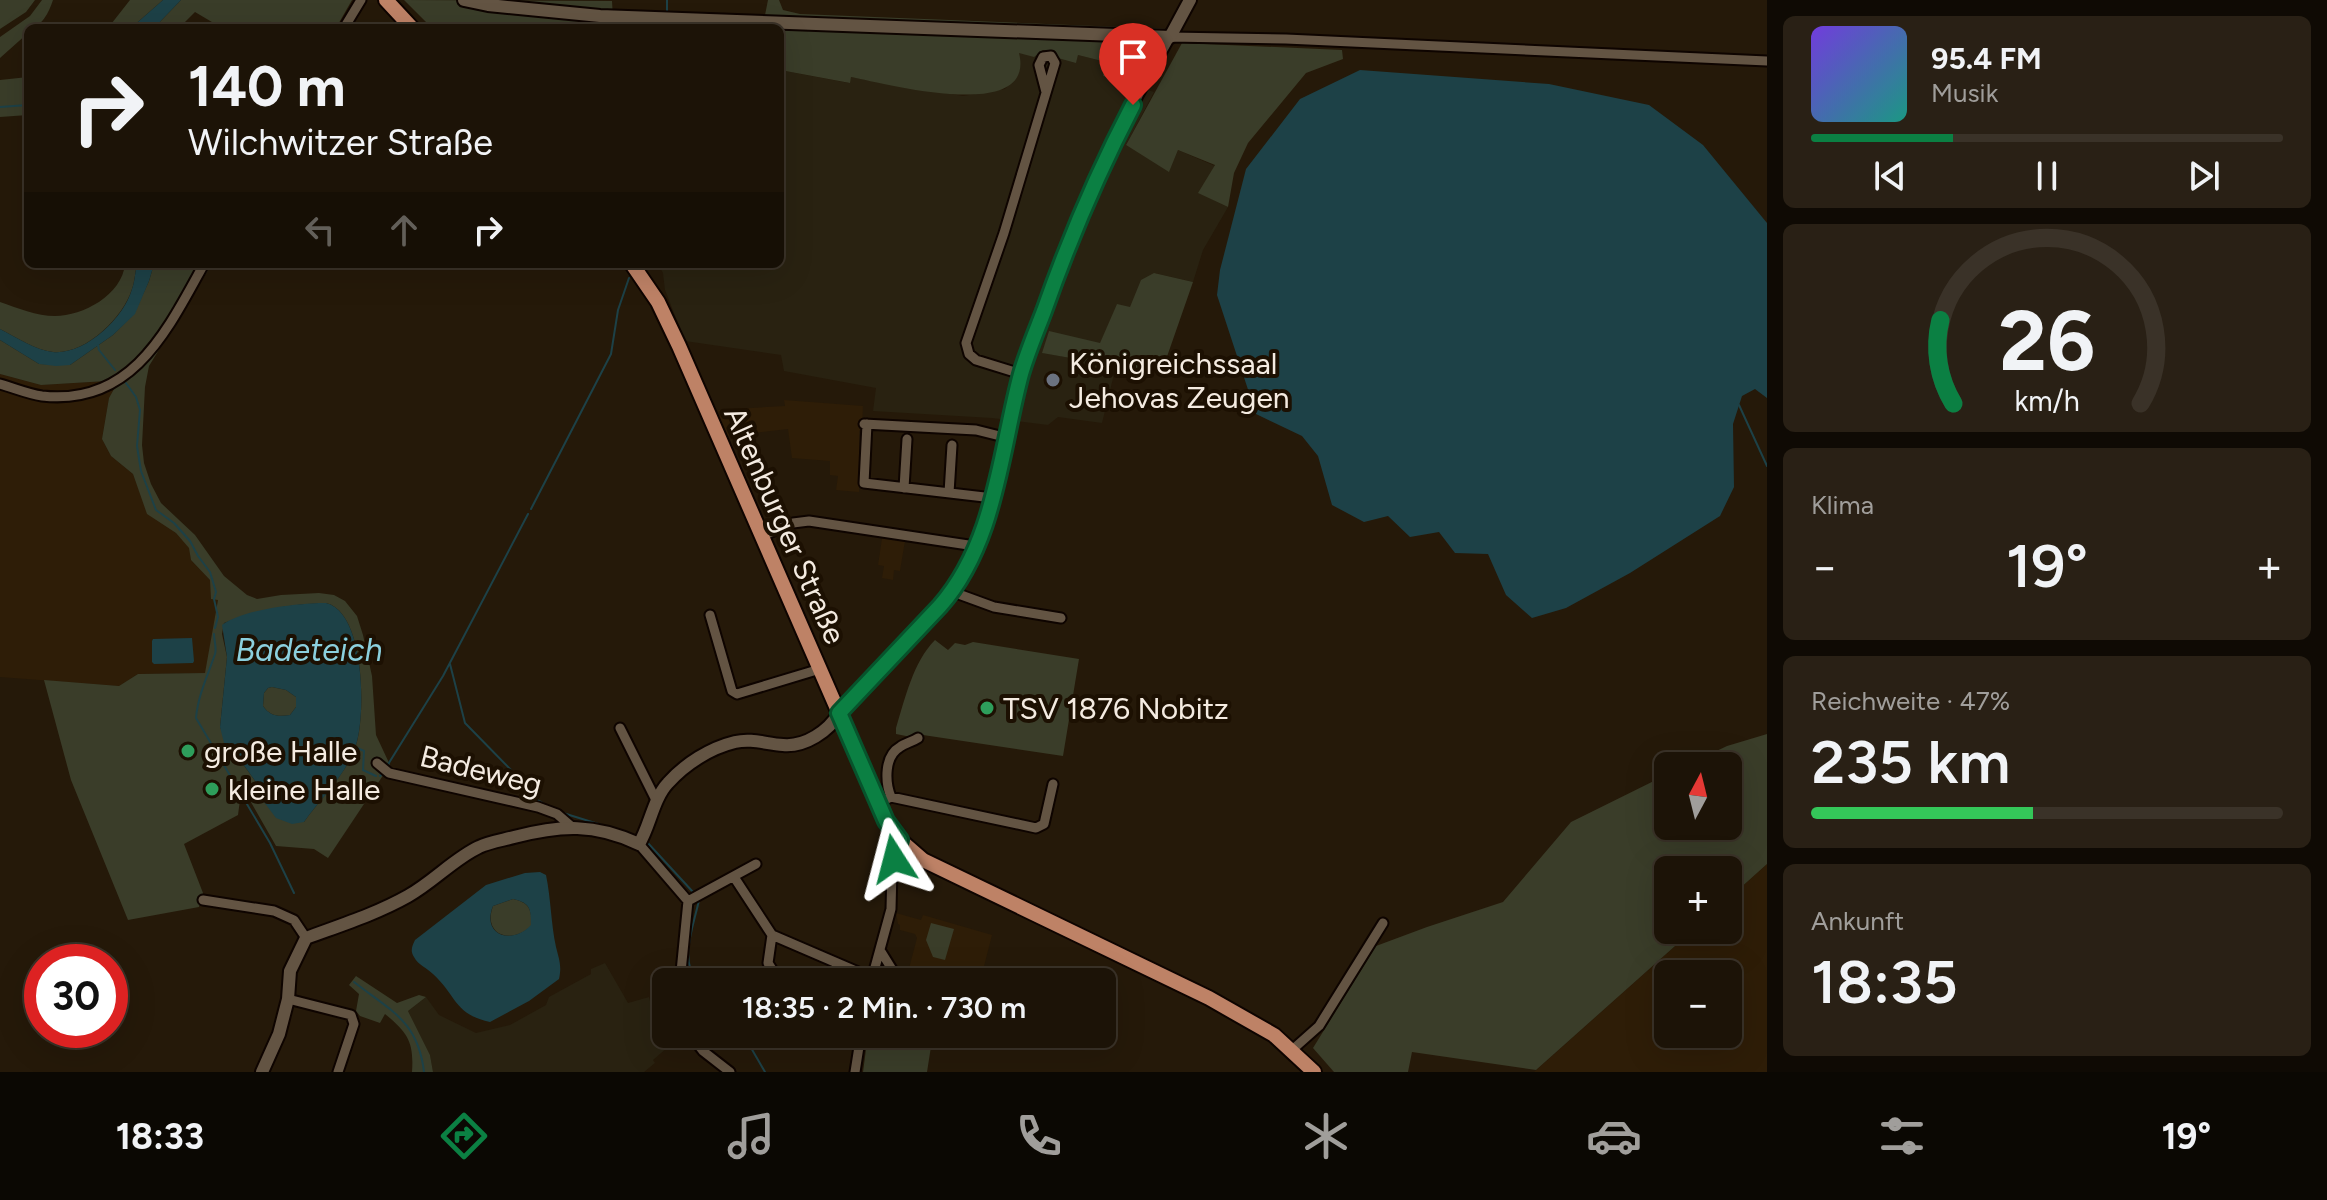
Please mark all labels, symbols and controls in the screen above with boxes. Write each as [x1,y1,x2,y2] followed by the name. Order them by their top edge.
[1099,23,1167,105] pin
[1111,35,1155,79] icon: arrive
[1931,40,2042,77] text: 95.4 FM
[188,53,346,120] text: 140 m
[56,56,160,160] icon: right
[1931,77,1998,109] text: Musik
[188,121,493,164] text: Wilchwitzer Straße
[1868,154,1912,198] icon: previous
[2025,154,2069,198] icon: pause
[2182,154,2226,198] icon: next
[298,208,342,252] icon: left
[382,208,426,252] icon: ahead
[466,208,510,252] icon: right
[1999,291,2095,391] text: 26
[1069,345,1290,416] place label: Königreichssaal Jehovas Zeugen
[1044,371,1062,389] marker: Königreichssaal Jehovas Zeugen
[2014,384,2080,418] text: km/h
[716,401,854,649] street label: Altenburger Straße
[1811,489,1874,521] text: Klima
[2006,530,2088,602] text: 19°
[1811,540,1838,593] text: −
[2256,540,2283,593] text: +
[235,631,383,669] water label: Badeteich
[1811,685,2010,717] text: Reichweite · 47%
[1003,690,1229,727] place label: TSV 1876 Nobitz
[978,699,996,717] marker: TSV 1876 Nobitz
[1811,726,2010,798] text: 235 km
[204,733,357,770] place label: große Halle
[416,737,546,803] street label: Badeweg
[179,742,197,760] marker: große Halle
[1654,752,1742,840] north arrow
[1654,752,1742,1048] map controls
[228,771,380,808] place label: kleine Halle
[203,780,221,798] marker: kleine Halle
[852,817,936,901] position arrow
[1654,856,1742,944] button: +
[1811,905,1904,937] text: Ankunft
[24,944,128,1048] speed limit sign: 30
[1811,946,1958,1018] text: 18:35
[1654,960,1742,1048] button: −
[742,989,1026,1026] text: 18:35 · 2 Min. · 730 m
[436,1108,492,1164] icon: directions
[723,1108,779,1164] icon: music
[1011,1108,1067,1164] icon: phone
[1298,1108,1354,1164] icon: climate
[1586,1108,1642,1164] icon: car
[1874,1108,1930,1164] icon: filters
[116,1115,204,1158] text: 18:33
[2161,1115,2211,1158] text: 19°

